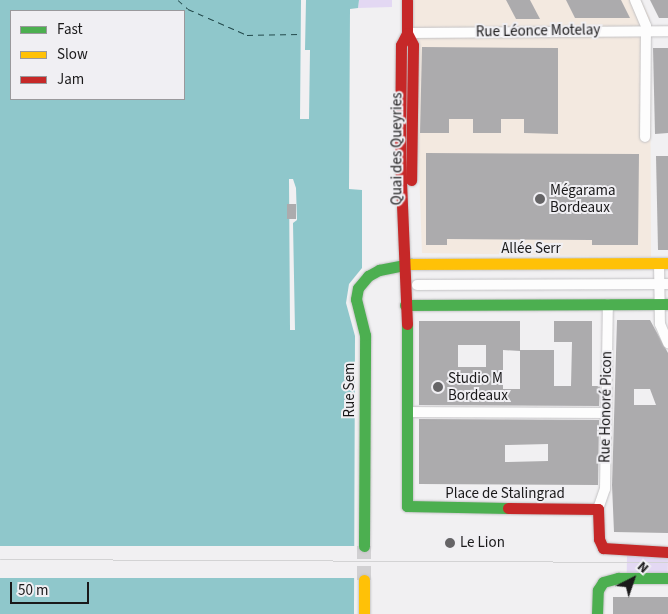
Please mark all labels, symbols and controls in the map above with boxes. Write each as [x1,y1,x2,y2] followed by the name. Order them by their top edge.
[10,10,185,100] legend
[57,19,83,40] text: Fast
[476,21,600,41] street label: Rue Léonce Motelay
[57,44,88,65] text: Slow
[57,69,84,90] text: Jam
[388,93,406,205] street label: Quai des Queyries
[550,181,615,216] place label: Mégarama Bordeaux
[534,193,546,205] marker: Mégarama Bordeaux
[501,240,561,258] street label: Allée Serr
[596,351,616,463] street label: Rue Honoré Picon
[341,362,359,418] street label: Rue Sem
[448,369,508,404] place label: Studio M Bordeaux
[432,381,444,393] marker: Studio M Bordeaux
[445,485,565,503] street label: Place de Stalingrad
[460,534,505,552] place label: Le Lion
[444,537,456,549] marker: Le Lion
[608,554,658,604] north arrow
[633,557,653,578] text: N
[12,572,91,604] scale bar
[18,580,48,601] text: 50 m

